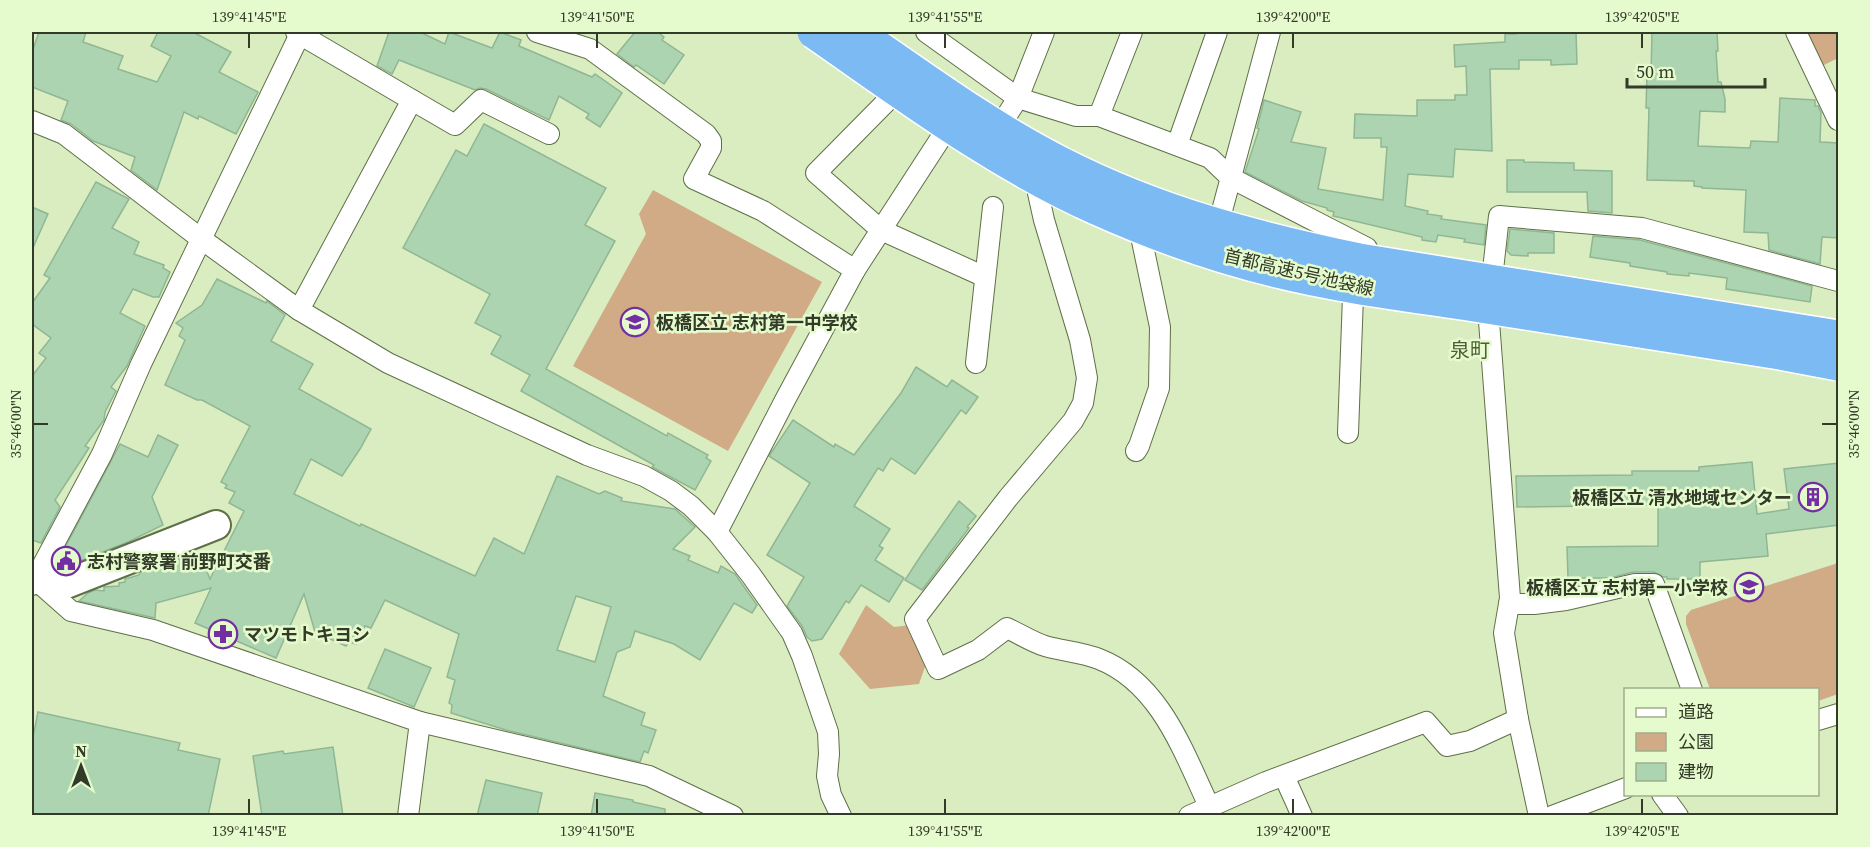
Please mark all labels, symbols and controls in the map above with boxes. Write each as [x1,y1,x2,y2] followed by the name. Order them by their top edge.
[212,6,286,27] text: 139°41'45"E
[560,6,634,27] text: 139°41'50"E
[908,6,982,27] text: 139°41'55"E
[1256,6,1330,27] text: 139°42'00"E
[1605,6,1679,27] text: 139°42'05"E
[1627,51,1765,89] scale bar
[1636,59,1674,84] text: 50 m
[1222,243,1376,301] street label: 首都高速5号池袋線
[619,306,651,338] school or university icon: 板橋区立 志村第一中学校
[656,310,858,335] place label: 板橋区立 志村第一中学校
[1450,336,1490,364] district label: 泉町
[5,389,26,459] text: 35°46'00"N
[1843,389,1864,459] text: 35°46'00"N
[1797,481,1829,513] building icon: 板橋区立 清水地域センター
[1572,485,1792,510] place label: 板橋区立 清水地域センター
[50,545,82,577] public building icon: 志村警察署 前野町交番
[87,549,271,574] place label: 志村警察署 前野町交番
[1733,571,1765,603] school or university icon: 板橋区立 志村第一小学校
[1526,575,1728,600] place label: 板橋区立 志村第一小学校
[207,618,239,650] pharmacy icon: マツモトキヨシ
[244,622,370,647] place label: マツモトキヨシ
[1624,688,1819,796] legend
[1678,699,1714,724] text: 道路
[1678,729,1714,754] text: 公園
[51,736,111,796] north arrow
[75,740,87,762] text: N
[1678,759,1714,784] text: 建物
[212,820,286,841] text: 139°41'45"E
[560,820,634,841] text: 139°41'50"E
[908,820,982,841] text: 139°41'55"E
[1256,820,1330,841] text: 139°42'00"E
[1605,820,1679,841] text: 139°42'05"E

